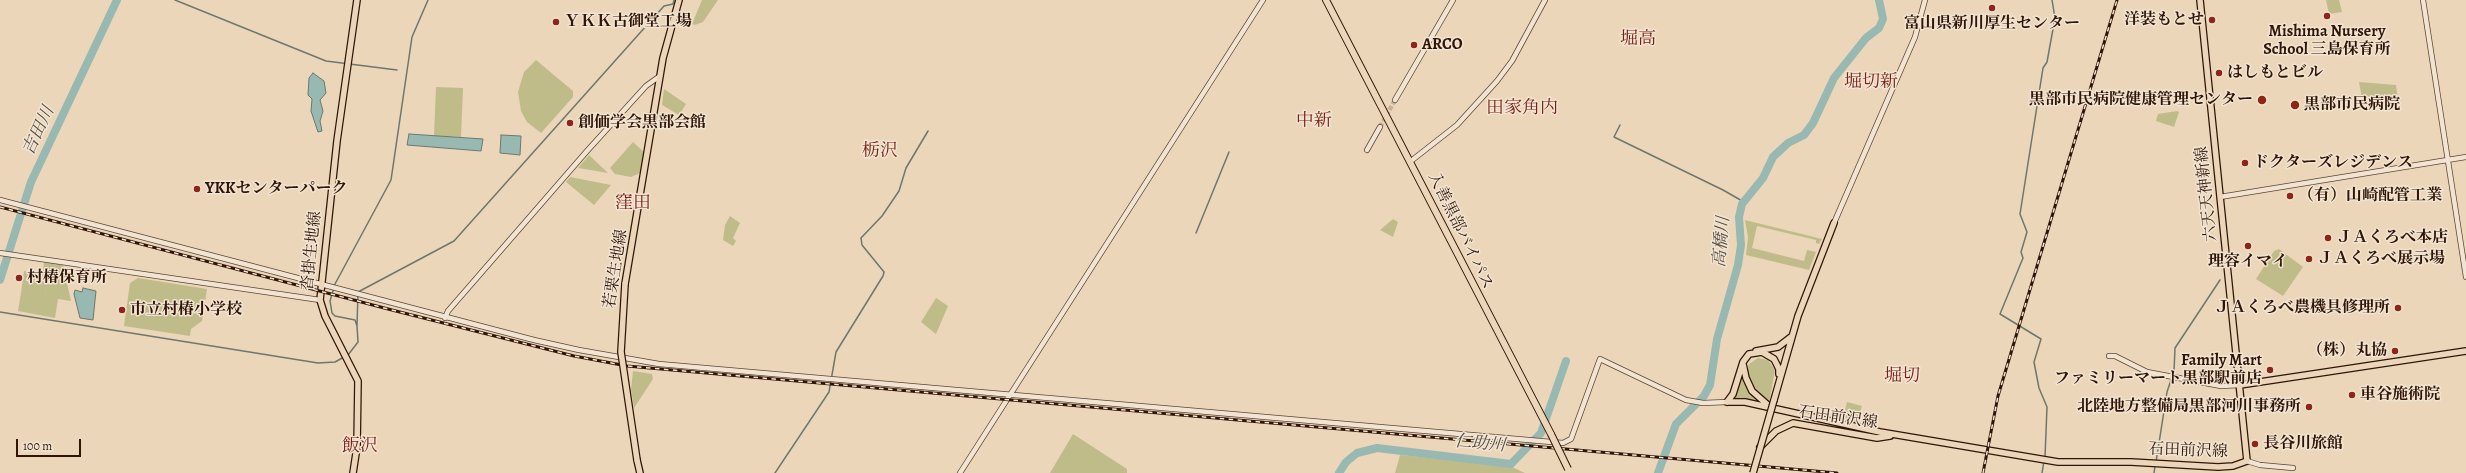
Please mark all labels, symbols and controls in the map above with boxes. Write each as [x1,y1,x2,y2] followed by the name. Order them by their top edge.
[1987,3,1997,13] marker: 富山県新川厚生センター
[2124,10,2204,30] place label: 洋装もとせ
[2322,11,2332,21] marker: Mishima Nursery School 三島保育所
[564,12,692,32] place label: ＹＫＫ古御堂工場
[1904,14,2080,34] place label: 富山県新川厚生センター
[2207,15,2217,25] marker: 洋装もとせ
[551,17,561,27] marker: ＹＫＫ古御堂工場
[2263,22,2391,60] place label: Mishima Nursery School 三島保育所
[1620,29,1656,51] district label: 堀高
[1422,35,1463,55] place label: ARCO
[1409,40,1419,50] marker: ARCO
[2227,63,2323,83] place label: はしもとビル
[2214,68,2224,78] marker: はしもとビル
[1844,72,1898,94] district label: 堀切新
[2029,90,2253,110] place label: 黒部市民病院健康管理センター
[2256,94,2268,106] marker: 黒部市民病院健康管理センター
[2304,95,2400,115] place label: 黒部市民病院
[1486,98,1558,120] district label: 田家角内
[2289,99,2301,111] marker: 黒部市民病院
[19,104,59,158] water label: 吉田川
[1296,111,1332,133] district label: 中新
[578,113,706,133] place label: 創価学会黒部会館
[565,118,575,128] marker: 創価学会黒部会館
[862,141,898,163] district label: 栃沢
[2192,145,2222,243] street label: 六天天神新線
[2253,153,2413,173] place label: ドクターズレジデンス
[2240,158,2250,168] marker: ドクターズレジデンス
[1423,169,1497,293] street label: 入善黒部バイパス
[205,179,348,199] place label: YKKセンターパーク
[192,184,202,194] marker: YKKセンターパーク
[2298,186,2442,206] place label: （有）山崎配管工業
[2285,191,2295,201] marker: （有）山崎配管工業
[615,193,651,215] district label: 窪田
[298,210,326,292] street label: 沓掛生地線
[1710,216,1734,268] water label: 高橋川
[600,228,632,310] street label: 若栗生地線
[2336,228,2448,248] place label: ＪＡくろべ本店
[2323,233,2333,243] marker: ＪＡくろべ本店
[2243,241,2253,251] marker: 理容イマイ
[2317,249,2445,269] place label: ＪＡくろべ展示場
[2208,252,2288,272] place label: 理容イマイ
[2304,254,2314,264] marker: ＪＡくろべ展示場
[27,268,107,288] place label: 村椿保育所
[14,273,24,283] marker: 村椿保育所
[2214,298,2390,318] place label: ＪＡくろべ農機具修理所
[130,300,242,320] place label: 市立村椿小学校
[2393,303,2403,313] marker: ＪＡくろべ農機具修理所
[117,305,127,315] marker: 市立村椿小学校
[2307,341,2387,361] place label: （株）丸協
[2390,346,2400,356] marker: （株）丸協
[2054,351,2262,389] place label: Family Mart ファミリーマート黒部駅前店
[2265,365,2275,375] marker: Family Mart ファミリーマート黒部駅前店
[1884,366,1920,388] district label: 堀切
[2360,385,2440,405] place label: 車谷施術院
[2347,390,2357,400] marker: 車谷施術院
[2077,397,2301,417] place label: 北陸地方整備局黒部河川事務所
[2304,402,2314,412] marker: 北陸地方整備局黒部河川事務所
[1797,403,1879,433] street label: 石田前沢線
[18,431,83,457] scale bar
[1454,432,1506,456] water label: 仁助川
[2263,434,2343,454] place label: 長谷川旅館
[342,436,378,458] district label: 飯沢
[23,438,52,454] text: 100 m
[2250,439,2260,449] marker: 長谷川旅館
[2148,440,2228,462] street label: 石田前沢線

